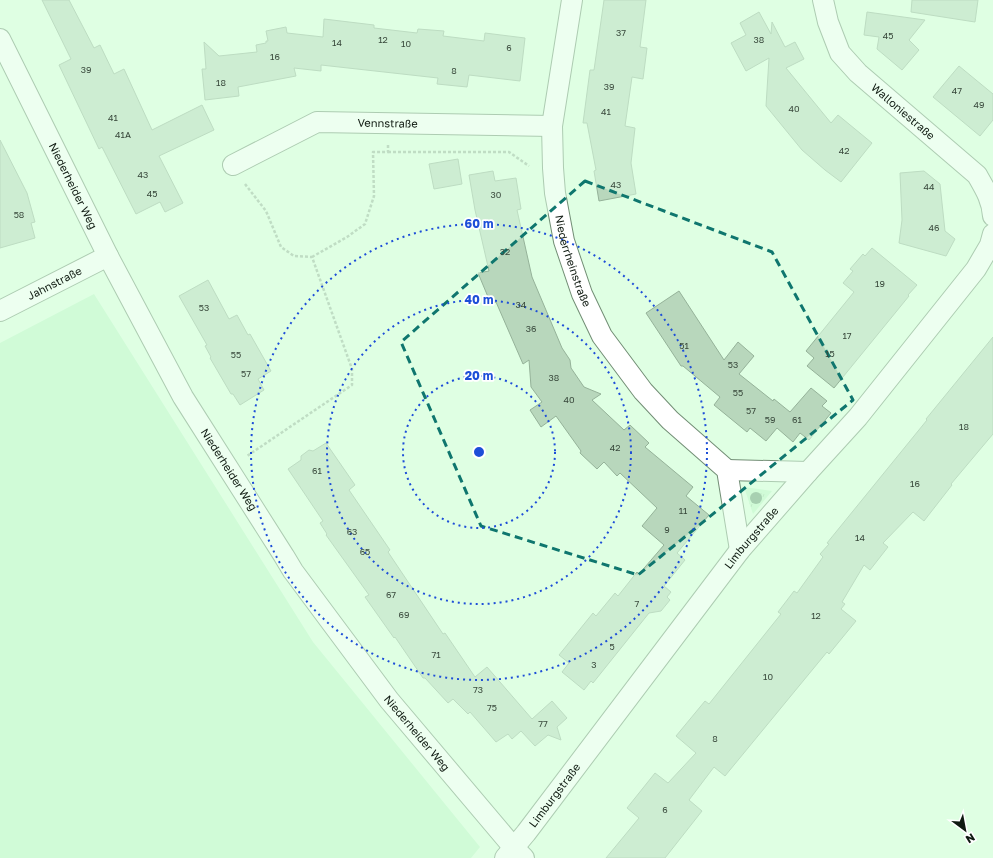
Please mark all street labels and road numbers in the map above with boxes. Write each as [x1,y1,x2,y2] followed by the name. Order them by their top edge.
[869,80,938,142] street label: Walloniestraße
[357,116,418,130] street label: Vennstraße
[47,140,100,231] street label: Niederheider Weg
[553,214,594,309] street label: Niederrheinstraße
[25,264,83,302] street label: Jahnstraße
[199,426,260,513] street label: Niederheider Weg
[721,504,781,571] street label: Limburgstraße
[382,692,453,773] street label: Niederheider Weg
[526,760,583,829] street label: Limburgstraße

